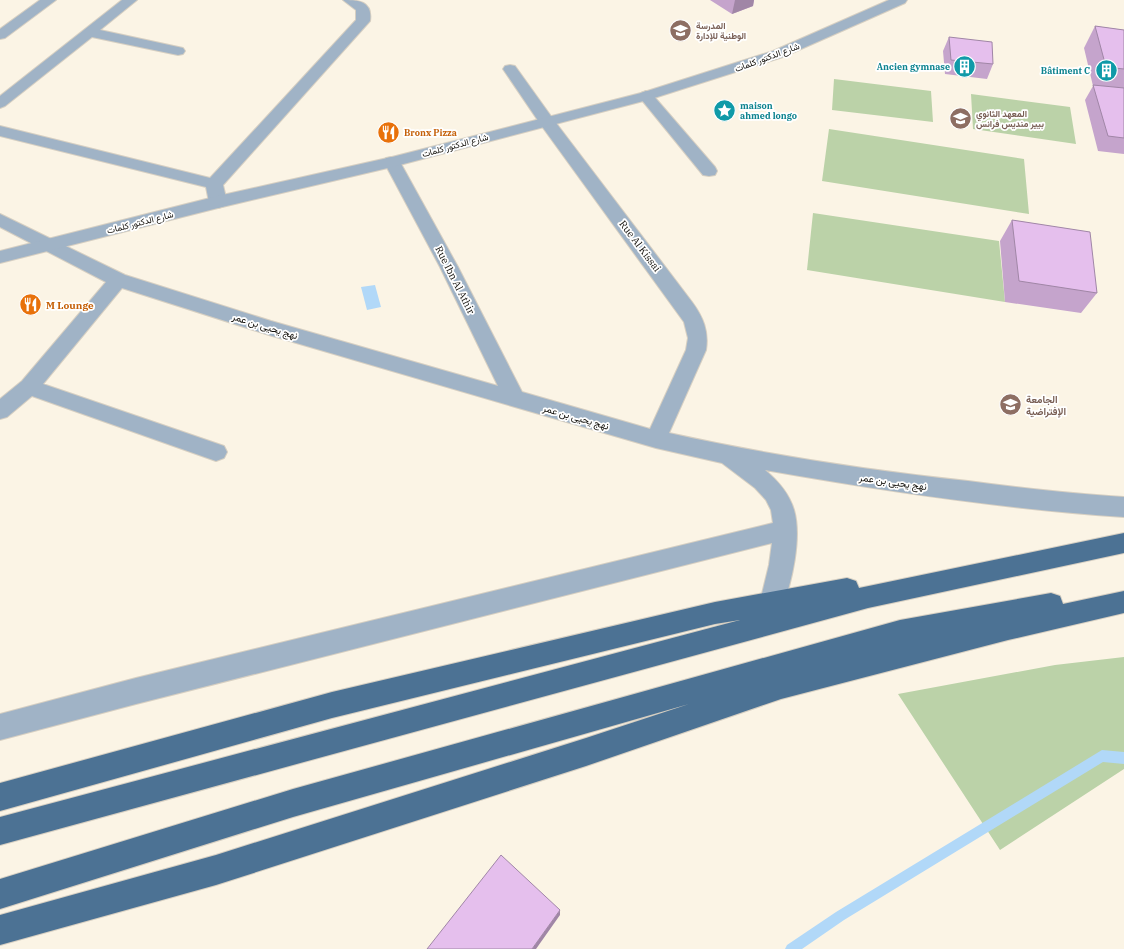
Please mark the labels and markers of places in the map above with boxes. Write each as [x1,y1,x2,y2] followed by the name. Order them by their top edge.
[667,17,693,43] school or university icon: المدرسة الوطنية للإدارة
[696,20,746,42] place label: المدرسة الوطنية للإدارة
[952,53,978,79] building icon: Ancien gymnase
[1093,57,1119,83] building icon: Bâtiment C
[877,61,950,72] place label: Ancien gymnase
[1041,65,1090,76] place label: Bâtiment C
[712,97,738,123] place icon: maison ahmed longo
[740,100,797,121] place label: maison ahmed longo
[947,105,973,131] school or university icon: المعهد الثانوي بيير منديس فرانس
[976,108,1044,130] place label: المعهد الثانوي بيير منديس فرانس
[375,119,401,145] restaurant icon: Bronx Pizza
[404,127,457,138] place label: Bronx Pizza
[18,292,44,318] restaurant icon: M Lounge
[46,299,94,312] place label: M Lounge
[997,392,1023,418] school or university icon: الجامعة الإفتراضية
[1026,393,1066,418] place label: الجامعة الإفتراضية

